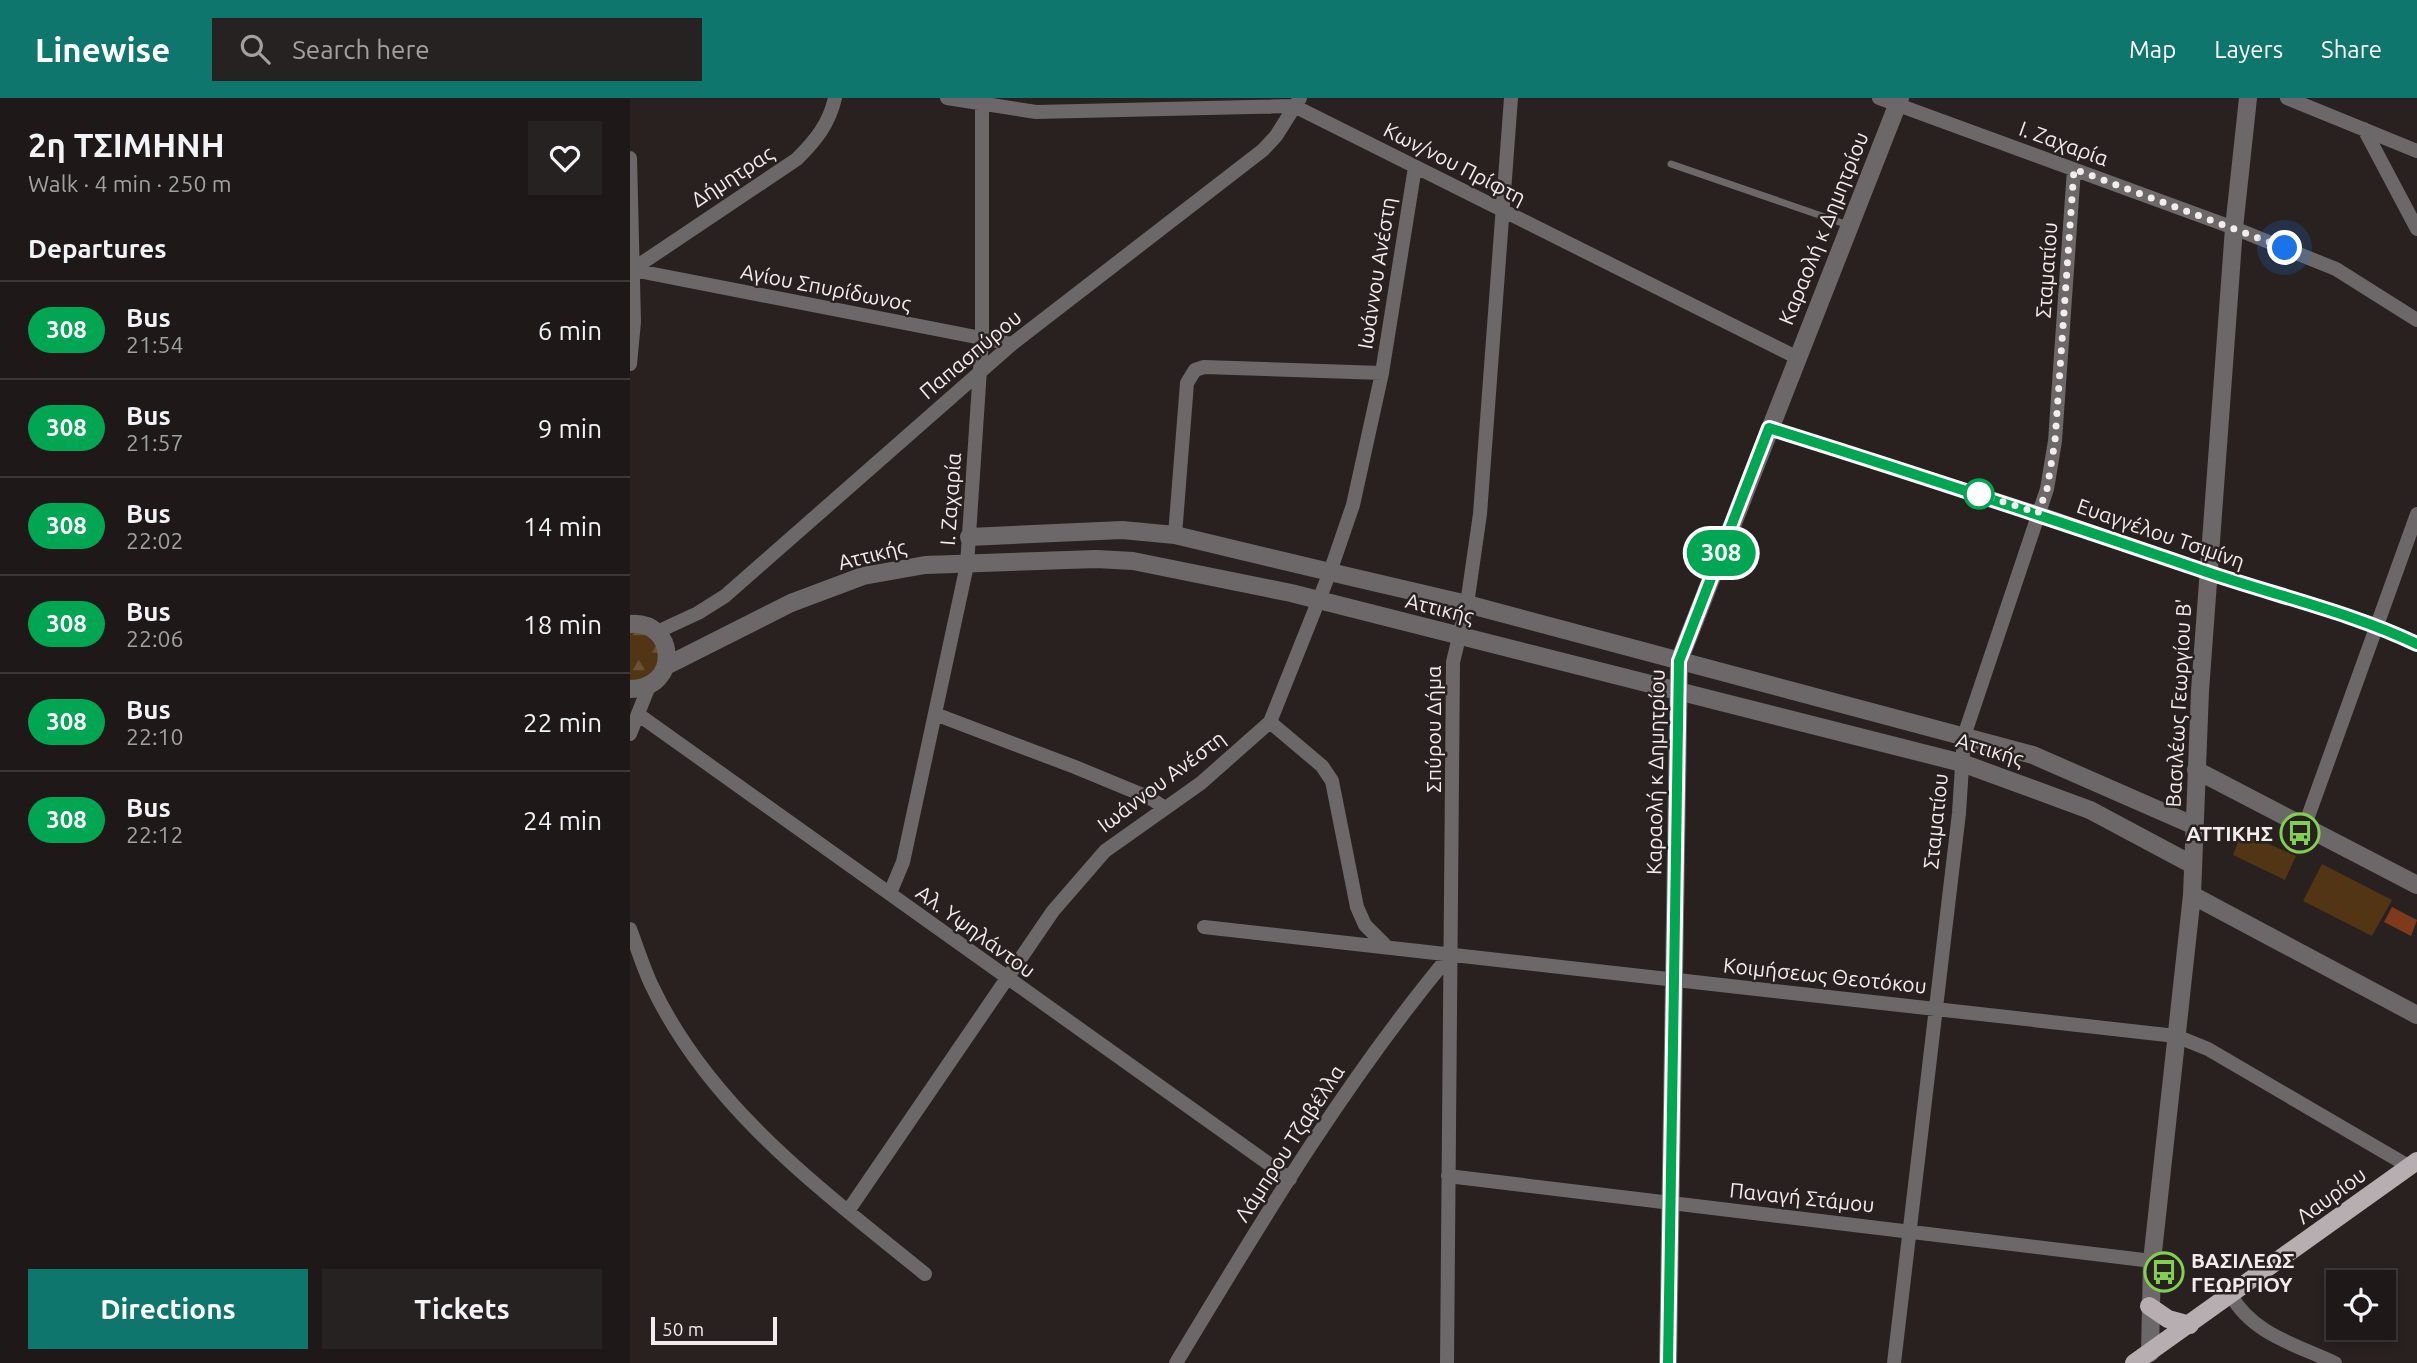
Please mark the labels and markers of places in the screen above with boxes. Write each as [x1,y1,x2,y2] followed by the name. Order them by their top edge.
[1964,479,1994,509] unlabelled marker
[2279,812,2321,854] bus stop icon: ΑΤΤΙΚΗΣ
[2186,821,2273,845] place label: ΑΤΤΙΚΗΣ
[2191,1248,2294,1296] place label: ΒΑΣΙΛΕΩΣ ΓΕΩΡΓΙΟΥ
[2143,1251,2185,1293] bus stop icon: ΒΑΣΙΛΕΩΣ ΓΕΩΡΓΙΟΥ

